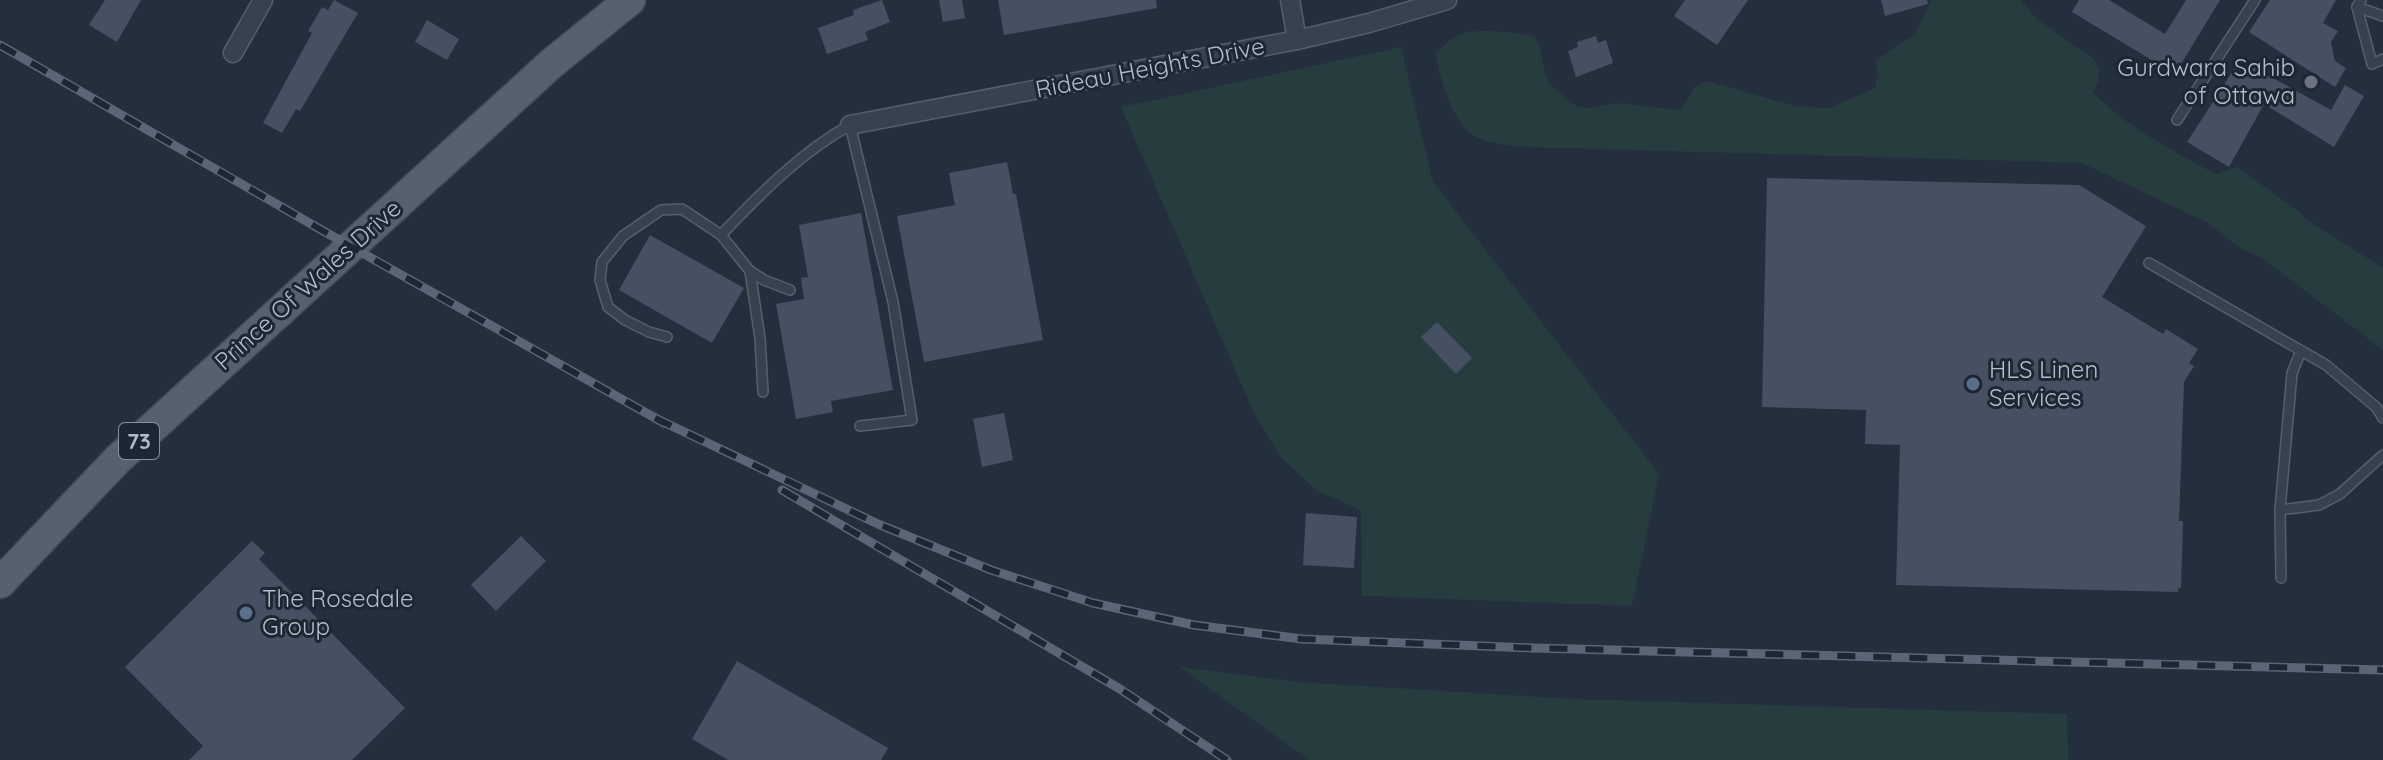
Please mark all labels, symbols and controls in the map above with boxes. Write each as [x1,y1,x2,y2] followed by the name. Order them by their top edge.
[1033,30,1267,104] street label: Rideau Heights Drive
[2117,52,2295,110] place label: Gurdwara Sahib of Ottawa
[2302,73,2320,91] marker: Gurdwara Sahib of Ottawa
[208,193,407,376] street label: Prince Of Wales Drive
[1989,354,2098,412] place label: HLS Linen Services
[1964,375,1982,393] marker: HLS Linen Services
[119,423,159,459] road number: 73
[262,583,413,641] place label: The Rosedale Group
[237,604,255,622] marker: The Rosedale Group

